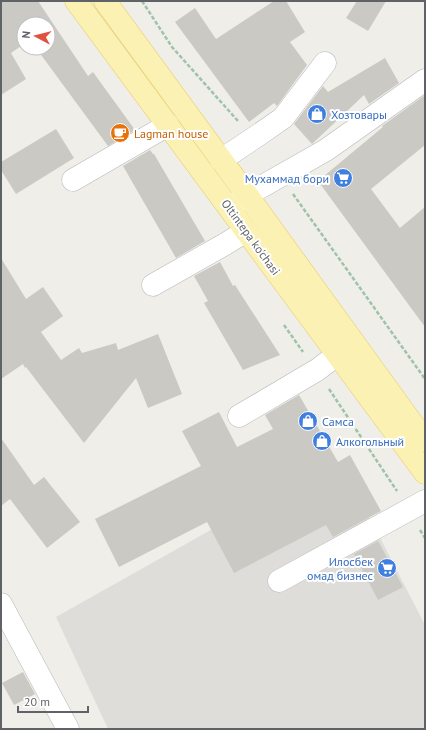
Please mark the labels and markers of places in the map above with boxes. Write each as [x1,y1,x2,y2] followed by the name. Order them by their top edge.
[306,103,328,125] shop icon: Хозтовары
[331,107,387,122] place label: Хозтовары
[109,122,131,144] cafe icon: Lagman house
[134,126,208,141] place label: Lagman house
[332,167,354,189] supermarket icon: Мухаммад бори
[245,171,329,186] place label: Мухаммад бори
[297,410,319,432] shop icon: Самса
[322,414,354,429] place label: Самса
[311,430,333,452] shop icon: Алкогольный
[336,434,404,449] place label: Алкогольный
[307,554,374,583] place label: Илосбек омад бизнес
[376,557,398,579] supermarket icon: Илосбек омад бизнес

